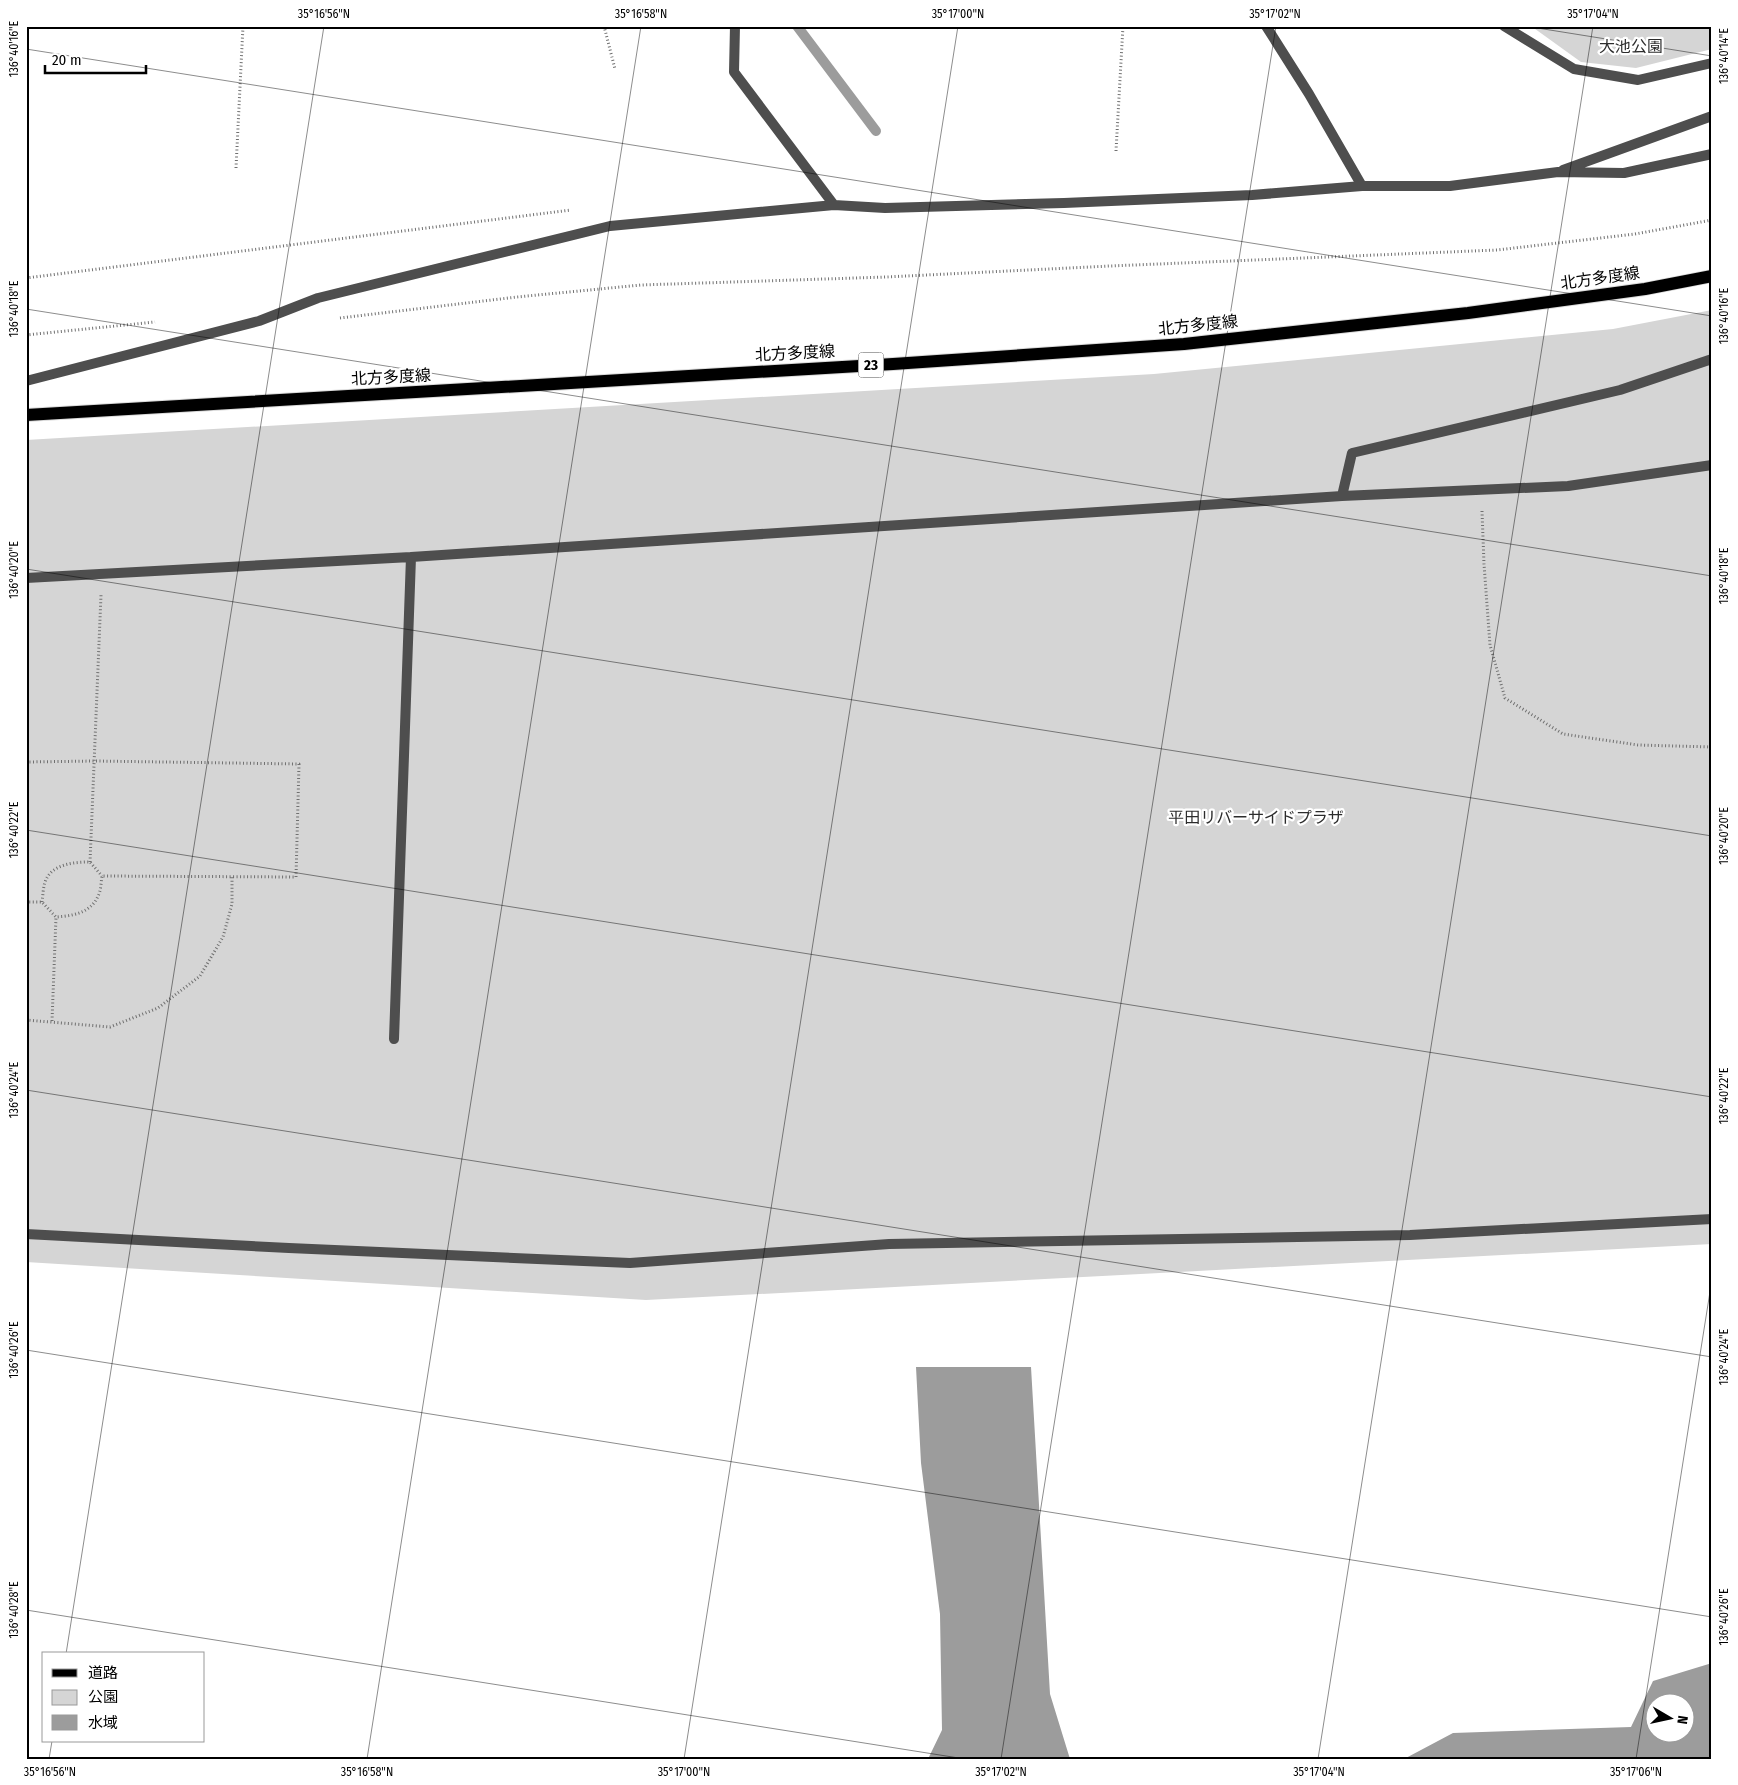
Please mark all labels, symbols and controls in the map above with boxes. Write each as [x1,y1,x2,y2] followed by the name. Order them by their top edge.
[298,7,350,21] text: 35°16'56"N
[615,7,667,21] text: 35°16'58"N
[932,7,984,21] text: 35°17'00"N
[1249,7,1301,21] text: 35°17'02"N
[1567,7,1619,21] text: 35°17'04"N
[7,20,21,77] text: 136°40'16"E
[1717,28,1731,84] text: 136°40'14"E
[1599,37,1663,56] park label: 大池公園
[45,42,146,74] scale bar
[52,51,82,69] text: 20 m
[1559,263,1641,293] street label: 北方多度線
[7,280,21,337] text: 136°40'18"E
[1717,287,1731,344] text: 136°40'16"E
[1157,311,1239,339] street label: 北方多度線
[755,341,835,365] street label: 北方多度線
[858,352,884,378] road number: 23
[351,365,431,389] street label: 北方多度線
[7,541,21,599] text: 136°40'20"E
[1717,547,1731,604] text: 136°40'18"E
[7,801,21,858] text: 136°40'22"E
[1717,807,1731,865] text: 136°40'20"E
[1168,808,1344,827] park label: 平田リバーサイドプラザ
[7,1061,21,1118] text: 136°40'24"E
[1717,1067,1731,1124] text: 136°40'22"E
[7,1321,21,1379] text: 136°40'26"E
[1717,1328,1731,1385] text: 136°40'24"E
[7,1581,21,1639] text: 136°40'28"E
[1717,1588,1731,1646] text: 136°40'26"E
[42,1652,205,1742] legend
[88,1664,118,1682] text: 道路
[88,1688,118,1706] text: 公園
[1646,1692,1696,1742] north arrow
[88,1714,118,1732] text: 水域
[1673,1714,1691,1725] text: N
[24,1765,76,1779] text: 35°16'56"N
[341,1765,393,1779] text: 35°16'58"N
[658,1765,710,1779] text: 35°17'00"N
[975,1765,1027,1779] text: 35°17'02"N
[1293,1765,1345,1779] text: 35°17'04"N
[1610,1765,1662,1779] text: 35°17'06"N

